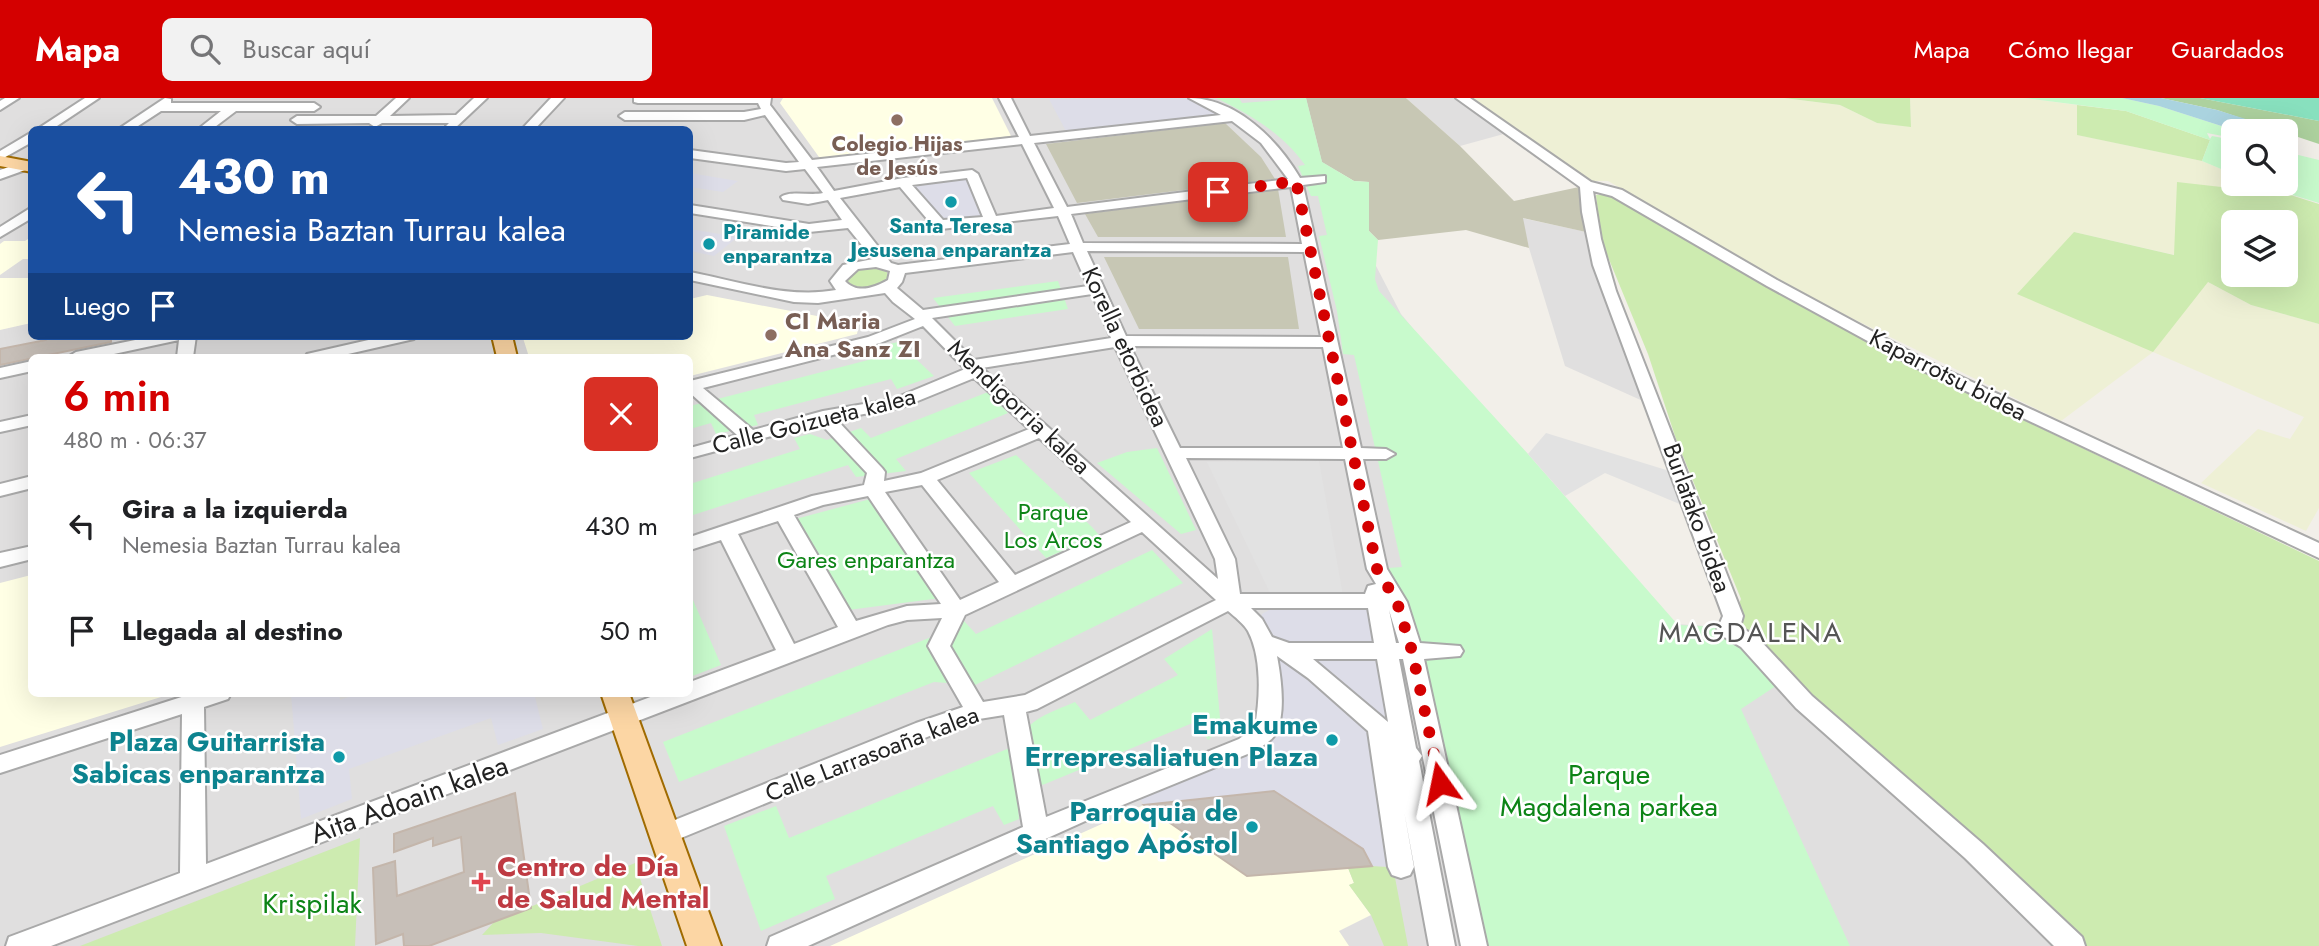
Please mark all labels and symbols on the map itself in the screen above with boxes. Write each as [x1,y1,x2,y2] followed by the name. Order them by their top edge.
[889,112,905,128] marker: Colegio Hijas de Jesús
[831,129,963,183] place label: Colegio Hijas de Jesús
[1188,162,1248,222] pin
[943,194,959,210] marker: Santa Teresa Jesusena enparantza
[846,211,1052,265] place label: Santa Teresa Jesusena enparantza
[723,217,832,271] place label: Piramide enparantza
[701,236,717,252] marker: Piramide enparantza
[1073,261,1178,433] street label: Korella etorbidea
[784,303,921,366] place label: CI Maria Ana Sanz ZI
[1864,320,2033,429] street label: Kaparrotsu bidea
[763,327,779,343] marker: CI Maria Ana Sanz ZI
[940,331,1099,482] street label: Mendigorria kalea
[709,378,919,463] street label: Calle Goizueta kalea
[1654,438,1741,597] street label: Burlatako bidea
[1004,494,1102,557] park label: Parque Los Arcos
[777,542,955,577] park label: Gares enparantza
[1659,612,1843,653] district label: MAGDALENA
[760,697,984,810] street label: Calle Larrasoaña kalea
[1024,704,1318,777] place label: Emakume Errepresaliatuen Plaza
[71,721,325,794] place label: Plaza Guitarrista Sabicas enparantza
[1324,732,1340,748] marker: Emakume Errepresaliatuen Plaza
[304,745,514,854] street label: Aita Adoain kalea
[1403,746,1477,820] position arrow
[331,749,347,765] marker: Plaza Guitarrista Sabicas enparantza
[1500,754,1718,827] park label: Parque Magdalena parkea
[1015,791,1238,864] place label: Parroquia de Santiago Apóstol
[1244,819,1260,835] marker: Parroquia de Santiago Apóstol
[497,846,709,919] place label: Centro de Día de Salud Mental
[471,872,491,892] marker: Centro de Día de Salud Mental
[262,883,362,924] park label: Krispilak

